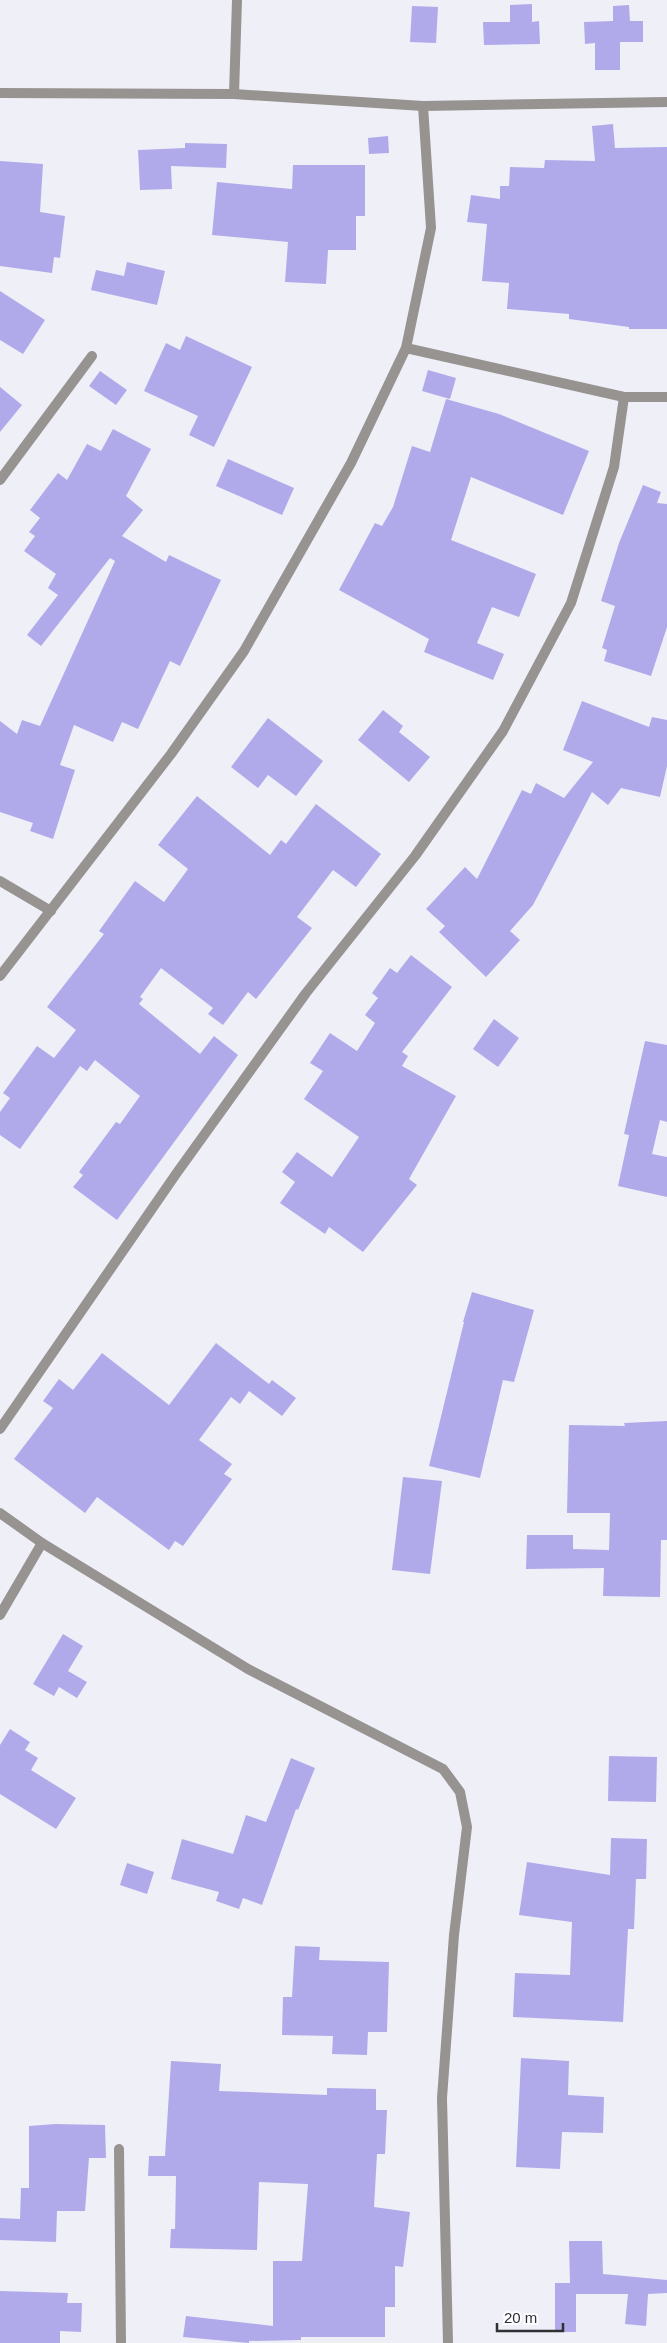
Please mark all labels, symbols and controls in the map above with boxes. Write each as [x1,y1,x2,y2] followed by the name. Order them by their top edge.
[497,2300,563,2332] scale bar
[504,2309,537,2326] text: 20 m

